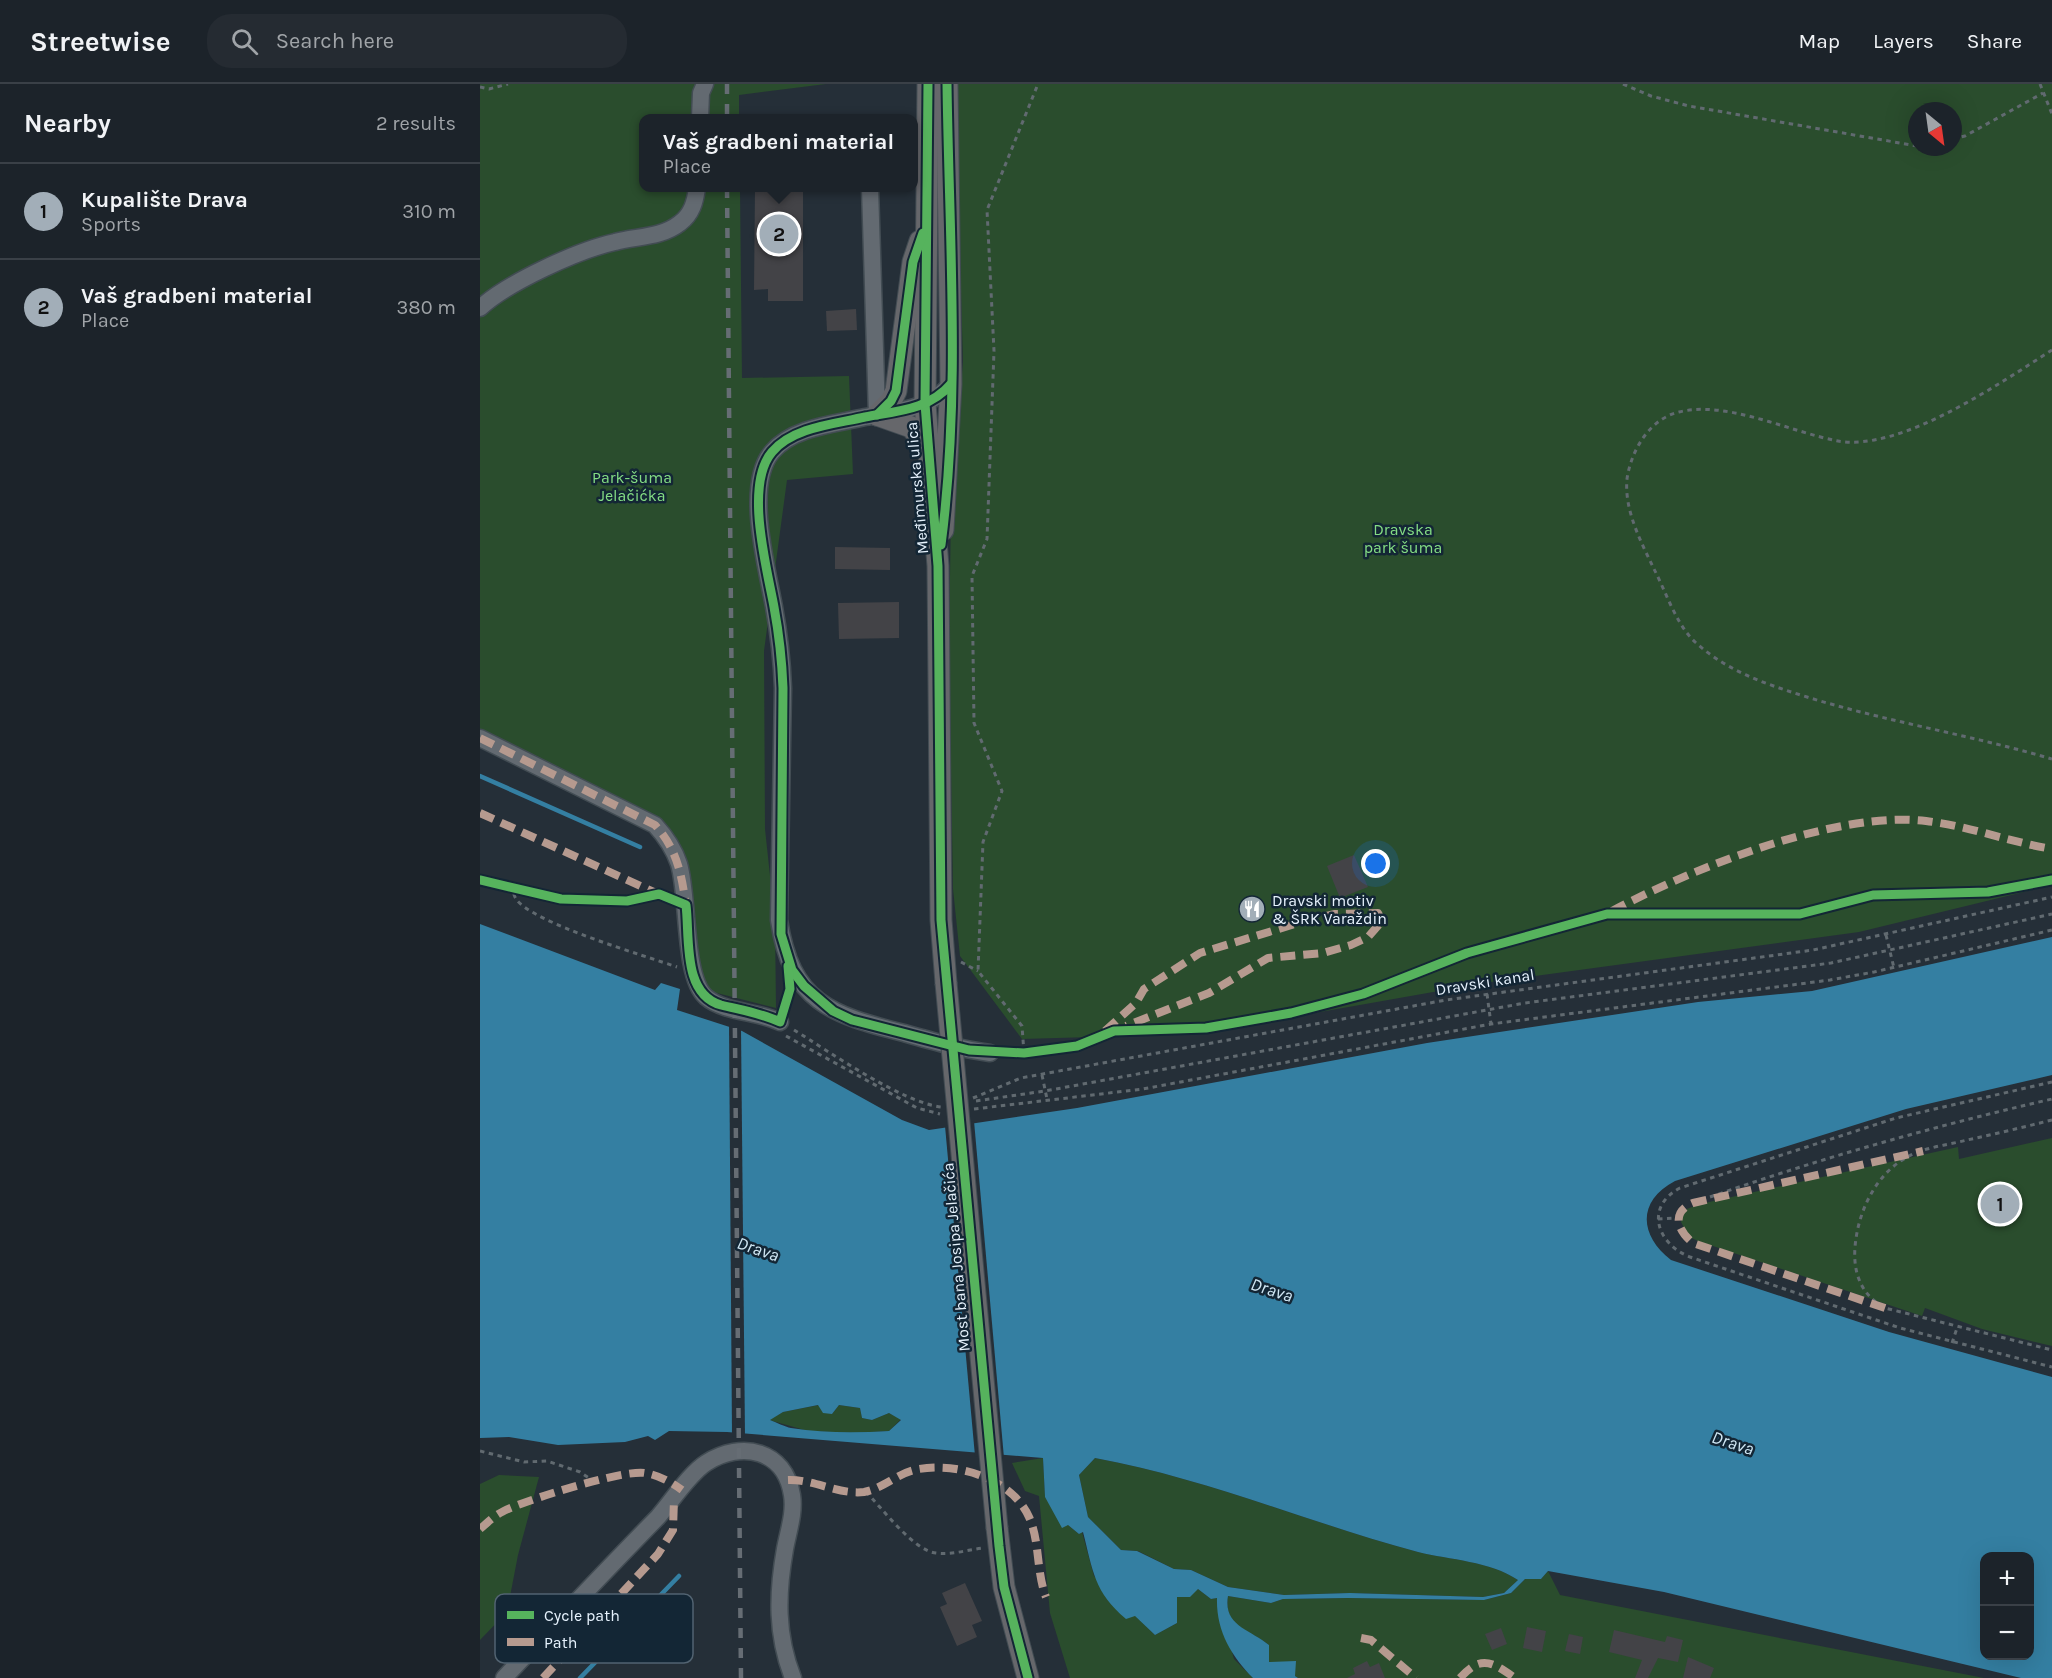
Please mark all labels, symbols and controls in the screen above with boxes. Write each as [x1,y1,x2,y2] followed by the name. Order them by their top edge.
[207,14,627,68] search box
[30,25,171,58] text: Streetwise
[228,25,261,58] icon: search
[276,28,394,54] text: Search here
[1798,29,1840,53] text: Map
[1873,29,1934,53] text: Layers
[1967,29,2022,53] text: Share
[1908,102,1962,156] north arrow
[24,108,111,139] text: Nearby
[376,112,456,135] text: 2 results
[639,114,918,192] popup
[663,129,894,155] text: Vaš gradbeni material
[663,155,711,178] text: Place
[81,187,248,213] text: Kupalište Drava
[40,200,47,223] text: 1
[402,200,456,223] text: 310 m
[760,212,798,256] pin: 2
[81,213,141,236] text: Sports
[81,283,312,309] text: Vaš gradbeni material
[37,296,50,319] text: 2
[397,296,456,319] text: 380 m
[81,309,129,332] text: Place
[902,421,932,555] street label: Međimurska ulica
[592,468,672,505] park label: Park-šuma Jelačićka
[1364,520,1442,557] park label: Dravska park šuma
[1361,849,1390,878] your location
[1272,891,1387,928] place label: Dravski motiv & ŠRK Varaždin
[1237,894,1267,924] restaurant icon: Dravski motiv & ŠRK Varaždin
[1434,965,1536,999] street label: Dravski kanal
[938,1162,974,1352] street label: Most bana Josipa Jelačića
[1980,1182,2020,1226] pin: 1
[734,1232,782,1266] water label: Drava
[1248,1273,1296,1307] water label: Drava
[1709,1426,1757,1460] water label: Drava
[1980,1552,2034,1660] map controls
[1980,1552,2034,1606] button: +
[495,1594,693,1663] legend
[544,1606,620,1625] text: Cycle path
[1980,1606,2034,1660] button: −
[544,1633,577,1652] text: Path

